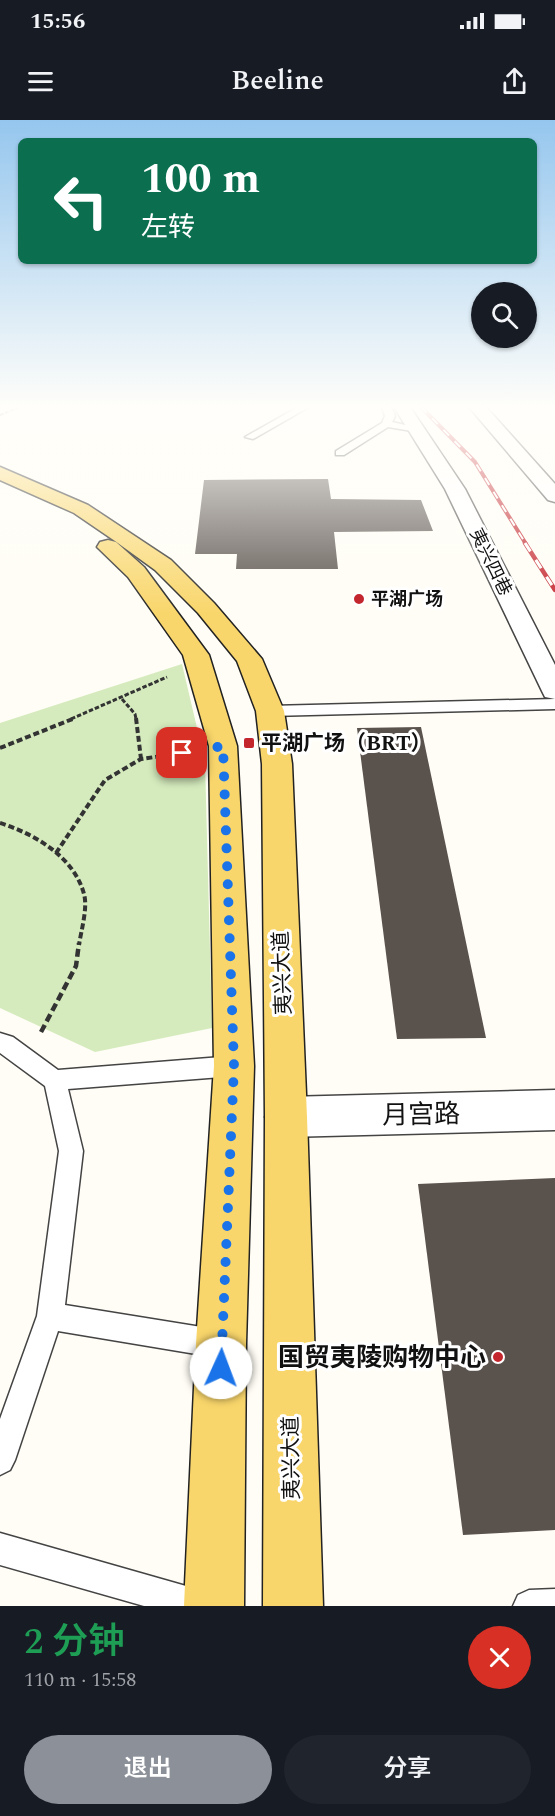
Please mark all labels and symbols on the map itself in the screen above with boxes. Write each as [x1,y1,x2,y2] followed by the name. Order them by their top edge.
[463,524,518,600] street label: 夷兴四巷
[371,586,443,613] place label: 平湖广场
[352,592,366,606] marker: 平湖广场
[156,727,207,778] pin
[261,728,432,760] place label: 平湖广场（BRT）
[242,736,256,750] marker: 平湖广场（BRT）
[266,930,300,1015] street label: 夷兴大道
[382,1094,460,1136] street label: 月宫路
[189,1336,253,1400] position arrow
[278,1338,486,1378] place label: 国贸夷陵购物中心
[491,1350,505,1364] marker: 国贸夷陵购物中心
[275,1416,309,1500] street label: 夷兴大道

